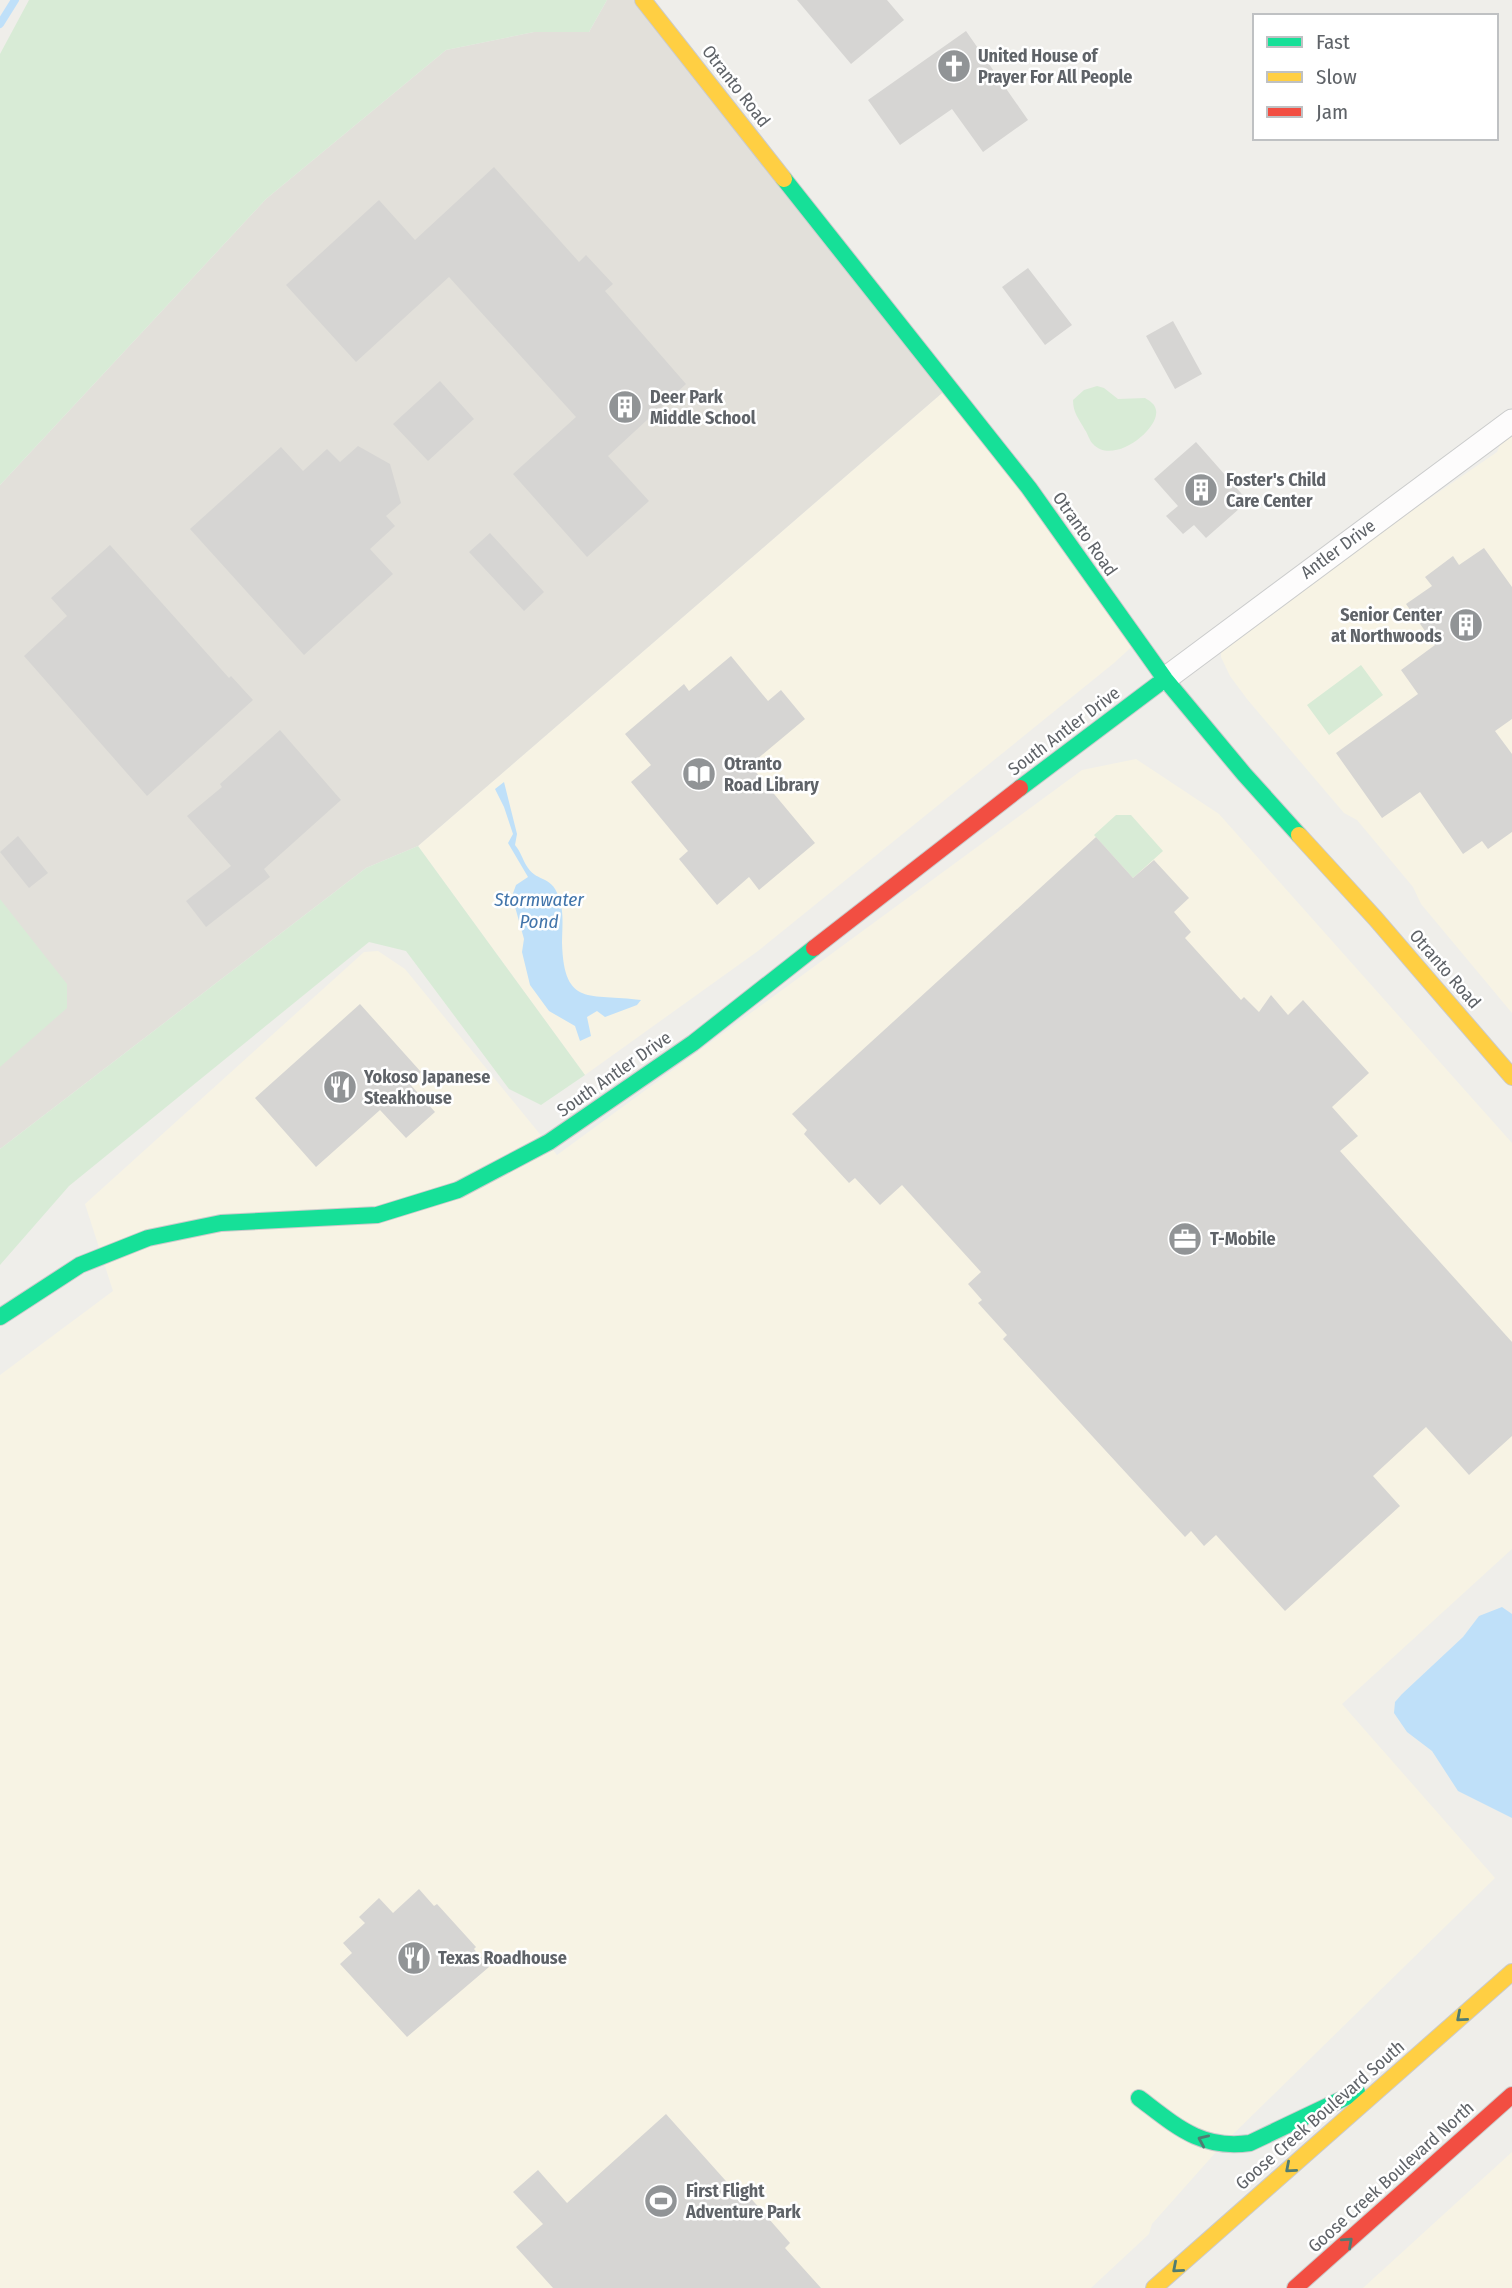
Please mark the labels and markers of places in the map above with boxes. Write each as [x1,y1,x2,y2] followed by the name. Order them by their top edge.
[978,45,1132,88] place label: United House of Prayer For All People
[935,47,973,85] church icon: United House of Prayer For All People
[650,386,756,429] place label: Deer Park Middle School
[606,388,644,426] building icon: Deer Park Middle School
[1226,469,1326,512] place label: Foster's Child Care Center
[1182,471,1220,509] building icon: Foster's Child Care Center
[1331,604,1442,647] place label: Senior Center at Northwoods
[1447,606,1485,644] building icon: Senior Center at Northwoods
[724,753,819,796] place label: Otranto Road Library
[680,755,718,793] library icon: Otranto Road Library
[363,1066,490,1109] place label: Yokoso Japanese Steakhouse
[321,1068,359,1106] restaurant icon: Yokoso Japanese Steakhouse
[1166,1220,1204,1258] office icon: T-Mobile
[1210,1228,1276,1250] place label: T-Mobile
[395,1939,433,1977] restaurant icon: Texas Roadhouse
[438,1947,567,1969] place label: Texas Roadhouse
[685,2180,802,2223] place label: First Flight Adventure Park
[642,2182,680,2220] sports icon: First Flight Adventure Park

